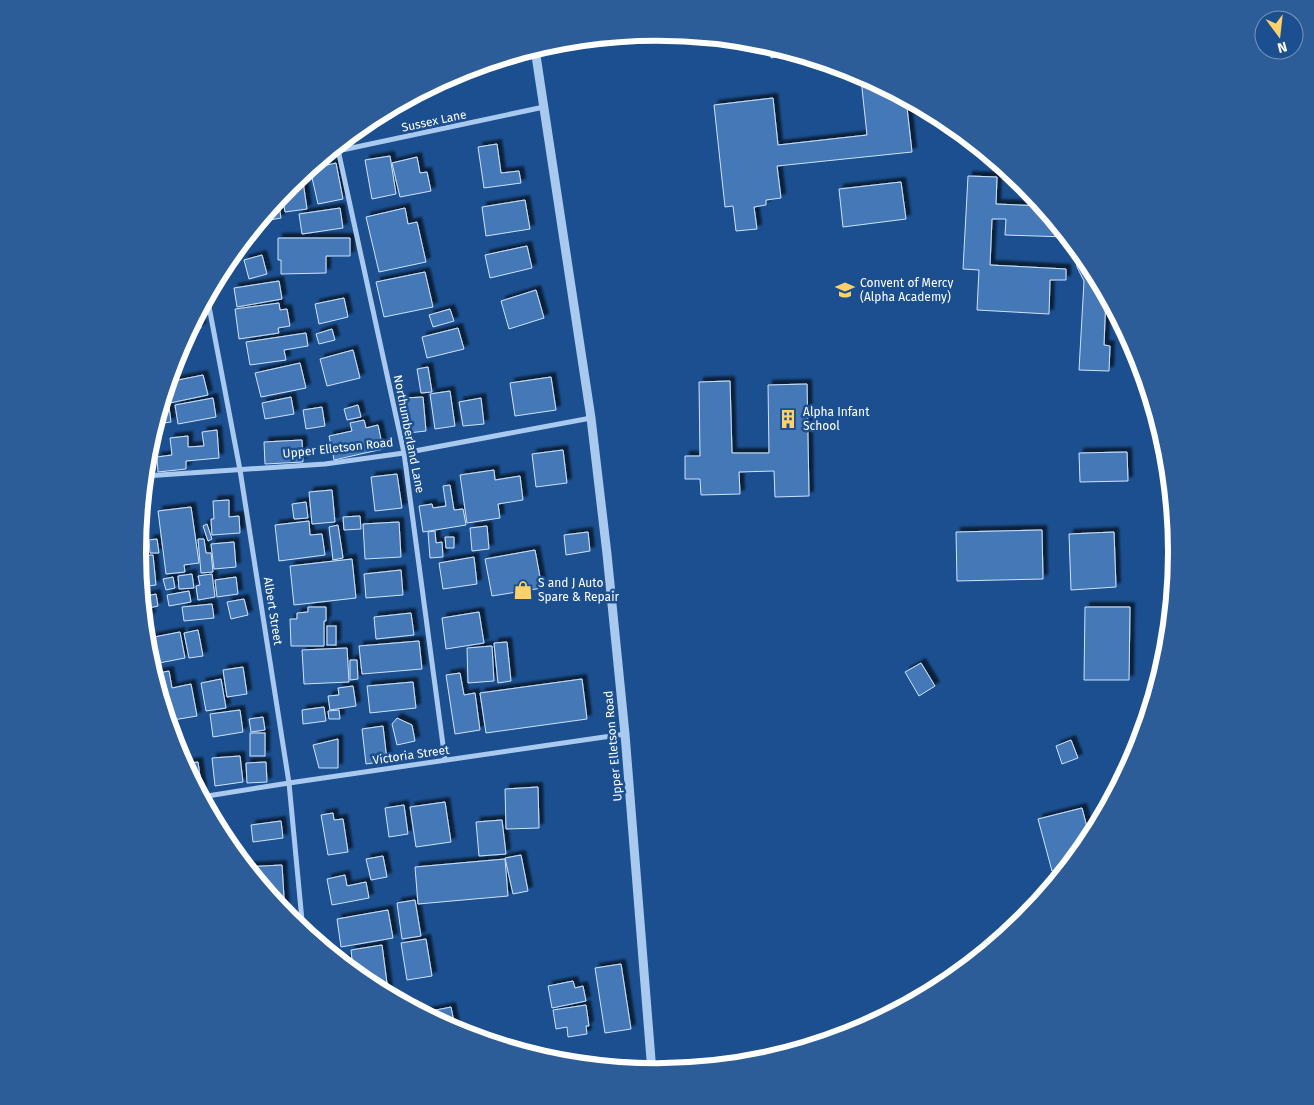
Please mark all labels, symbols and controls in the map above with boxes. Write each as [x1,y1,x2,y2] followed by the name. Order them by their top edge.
[1254,10,1304,60] north arrow
[1276,38,1289,56] text: N
[400,107,468,135] street label: Sussex Lane
[860,276,953,304] place label: Convent of Mercy (Alpha Academy)
[834,279,856,301] school or university icon: Convent of Mercy (Alpha Academy)
[391,374,427,494] street label: Northumberland Lane
[803,405,870,433] place label: Alpha Infant School
[777,408,799,430] building icon: Alpha Infant School
[282,435,394,461] street label: Upper Elletson Road
[261,576,285,647] street label: Albert Street
[538,576,620,604] place label: S and J Auto Spare & Repair
[512,579,534,601] shop icon: S and J Auto Spare & Repair
[601,690,625,802] street label: Upper Elletson Road
[372,743,451,767] street label: Victoria Street

